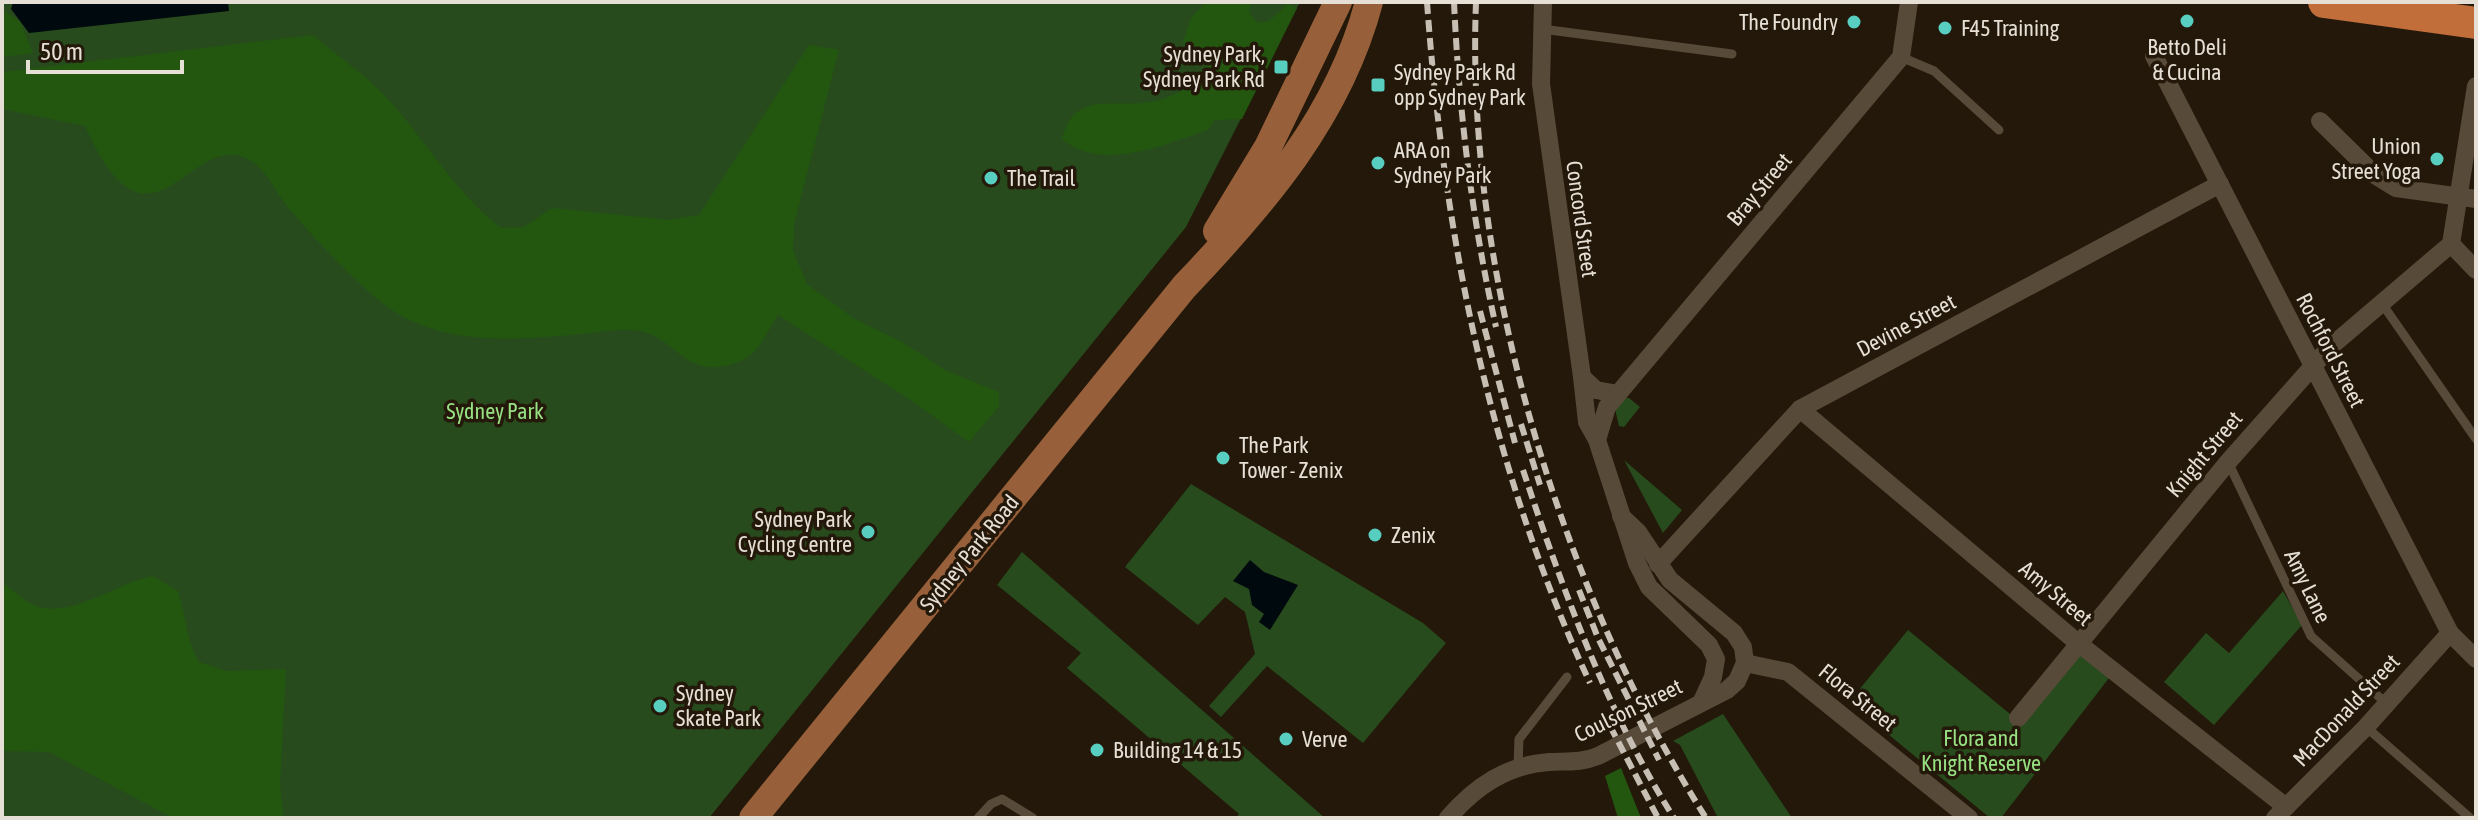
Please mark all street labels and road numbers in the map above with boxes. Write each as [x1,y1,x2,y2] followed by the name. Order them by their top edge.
[1721,147,1797,231] street label: Bray Street
[1561,159,1603,279] street label: Concord Street
[1852,288,1960,362] street label: Devine Street
[2291,289,2371,411] street label: Rochford Street
[2161,406,2247,502] street label: Knight Street
[914,489,1024,617] street label: Sydney Park Road
[2279,545,2337,627] street label: Amy Lane
[2014,555,2098,631] street label: Amy Street
[2287,648,2405,772] street label: MacDonald Street
[1814,658,1902,736] street label: Flora Street
[1570,673,1686,747] street label: Coulson Street

